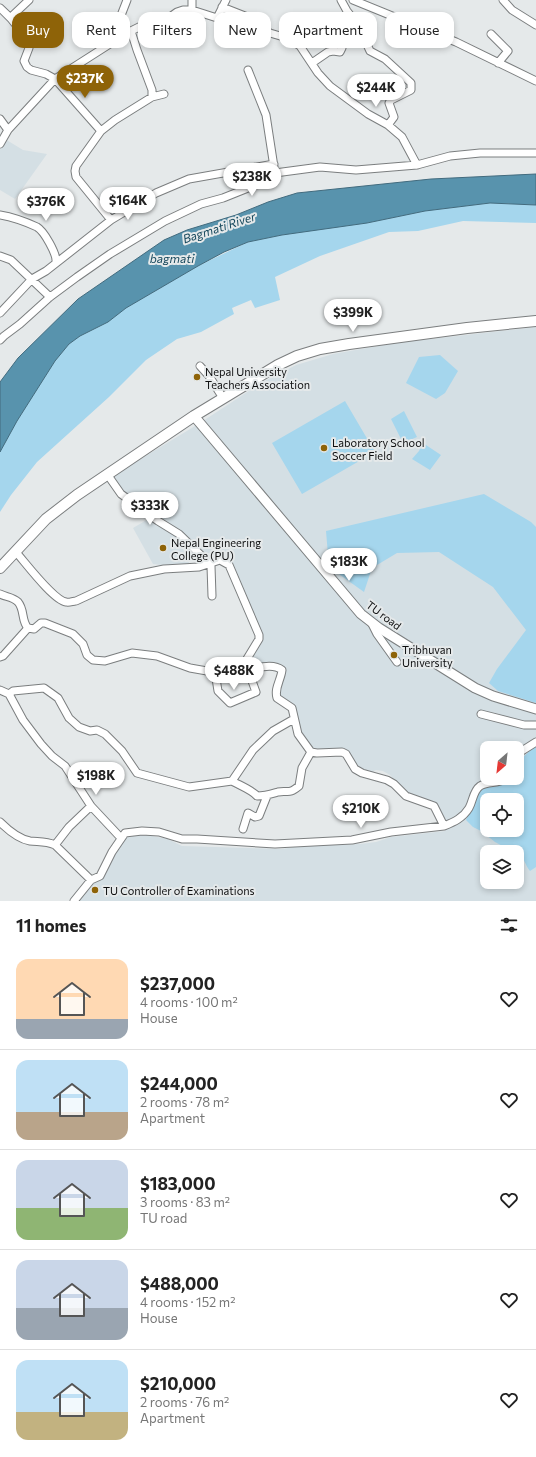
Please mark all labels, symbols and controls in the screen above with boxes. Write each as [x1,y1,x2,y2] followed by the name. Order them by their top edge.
[12,12,64,48] chip: Buy
[72,12,130,48] chip: Rent
[138,12,206,48] chip: Filters
[214,12,271,48] chip: New
[279,12,377,48] chip: Apartment
[385,12,454,48] chip: House
[57,65,113,99] pin: $237K
[66,70,104,86] text: $237K
[348,74,404,108] pin: $244K
[356,79,396,95] text: $244K
[224,163,280,197] pin: $238K
[232,168,272,184] text: $238K
[100,187,156,221] pin: $164K
[18,188,74,222] pin: $376K
[109,192,147,208] text: $164K
[26,193,66,209] text: $376K
[181,208,258,245] water label: Bagmati River
[150,251,195,265] water label: bagmati
[325,299,381,333] pin: $399K
[333,304,373,320] text: $399K
[205,365,310,391] place label: Nepal University Teachers Association
[192,372,202,382] marker: Nepal University Teachers Association
[332,436,425,462] place label: Laboratory School Soccer Field
[319,443,329,453] marker: Laboratory School Soccer Field
[122,492,178,526] pin: $333K
[130,497,170,513] text: $333K
[171,536,261,562] place label: Nepal Engineering College (PU)
[158,543,168,553] marker: Nepal Engineering College (PU)
[321,548,377,582] pin: $183K
[330,553,368,569] text: $183K
[364,598,404,632] street label: TU road
[402,643,453,669] place label: Tribhuvan University
[389,650,399,660] marker: Tribhuvan University
[206,657,262,691] pin: $488K
[214,662,254,678] text: $488K
[480,741,524,785] north arrow
[480,741,524,889] map controls
[68,762,124,796] pin: $198K
[77,767,115,783] text: $198K
[480,793,524,837] button: locate
[333,795,389,829] pin: $210K
[342,800,380,816] text: $210K
[480,845,524,889] button: layers
[103,884,255,897] place label: TU Controller of Examinations
[90,885,100,895] marker: TU Controller of Examinations
[498,914,520,936] icon: filters
[16,915,86,936] text: 11 homes
[140,973,215,994] text: $237,000
[48,975,96,1023] icon: home
[498,988,520,1010] icon: heart
[140,994,238,1010] text: 4 rooms · 100 m²
[140,1010,178,1026] text: House
[140,1073,218,1094] text: $244,000
[48,1076,96,1124] icon: home
[498,1089,520,1111] icon: heart
[140,1094,229,1110] text: 2 rooms · 78 m²
[140,1110,205,1126] text: Apartment
[140,1173,215,1194] text: $183,000
[48,1176,96,1224] icon: home
[498,1189,520,1211] icon: heart
[140,1194,230,1210] text: 3 rooms · 83 m²
[140,1210,187,1226] text: TU road
[140,1273,219,1294] text: $488,000
[48,1276,96,1324] icon: home
[498,1289,520,1311] icon: heart
[140,1294,235,1310] text: 4 rooms · 152 m²
[140,1310,178,1326] text: House
[140,1373,216,1394] text: $210,000
[48,1376,96,1424] icon: home
[498,1389,520,1411] icon: heart
[140,1394,229,1410] text: 2 rooms · 76 m²
[140,1410,205,1426] text: Apartment

